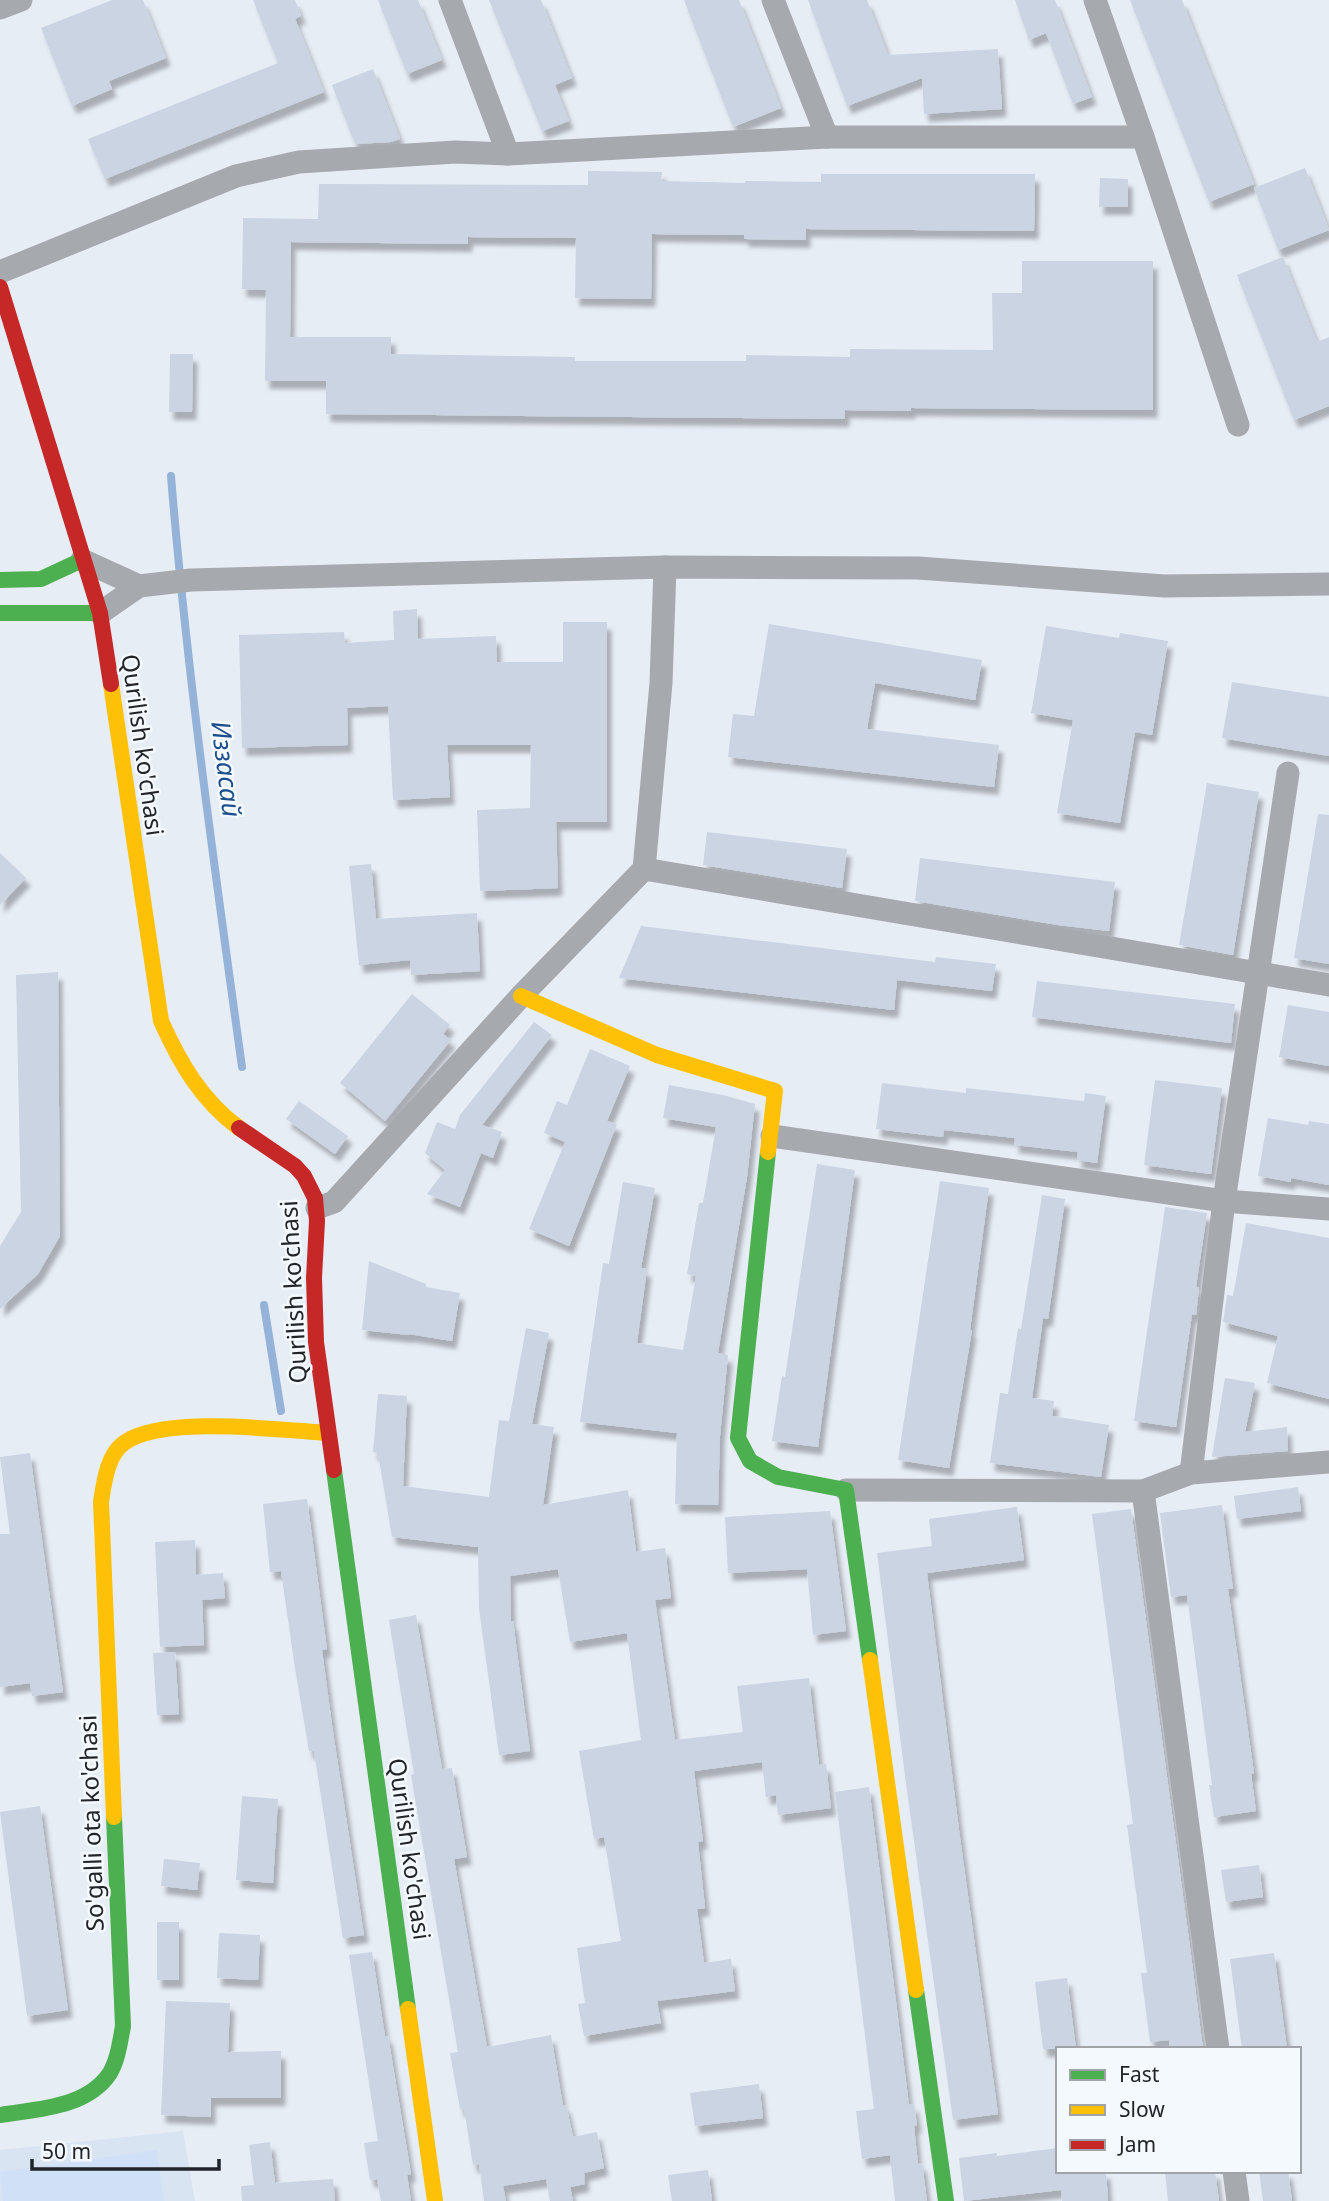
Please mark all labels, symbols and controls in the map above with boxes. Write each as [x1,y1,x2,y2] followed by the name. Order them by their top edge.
[114,652,173,838] street label: Qurilish ko'chasi
[203,719,251,819] water label: Иззасай
[271,1200,314,1384] street label: Qurilish ko'chasi
[70,1714,111,1932] street label: So'galli ota ko'chasi
[381,1756,440,1942] street label: Qurilish ko'chasi
[1056,2047,1301,2173] legend
[1119,2060,1160,2088] text: Fast
[1119,2095,1165,2123] text: Slow
[32,2128,219,2172] scale bar
[1117,2130,1156,2158] text: Jam
[42,2137,91,2165] text: 50 m

